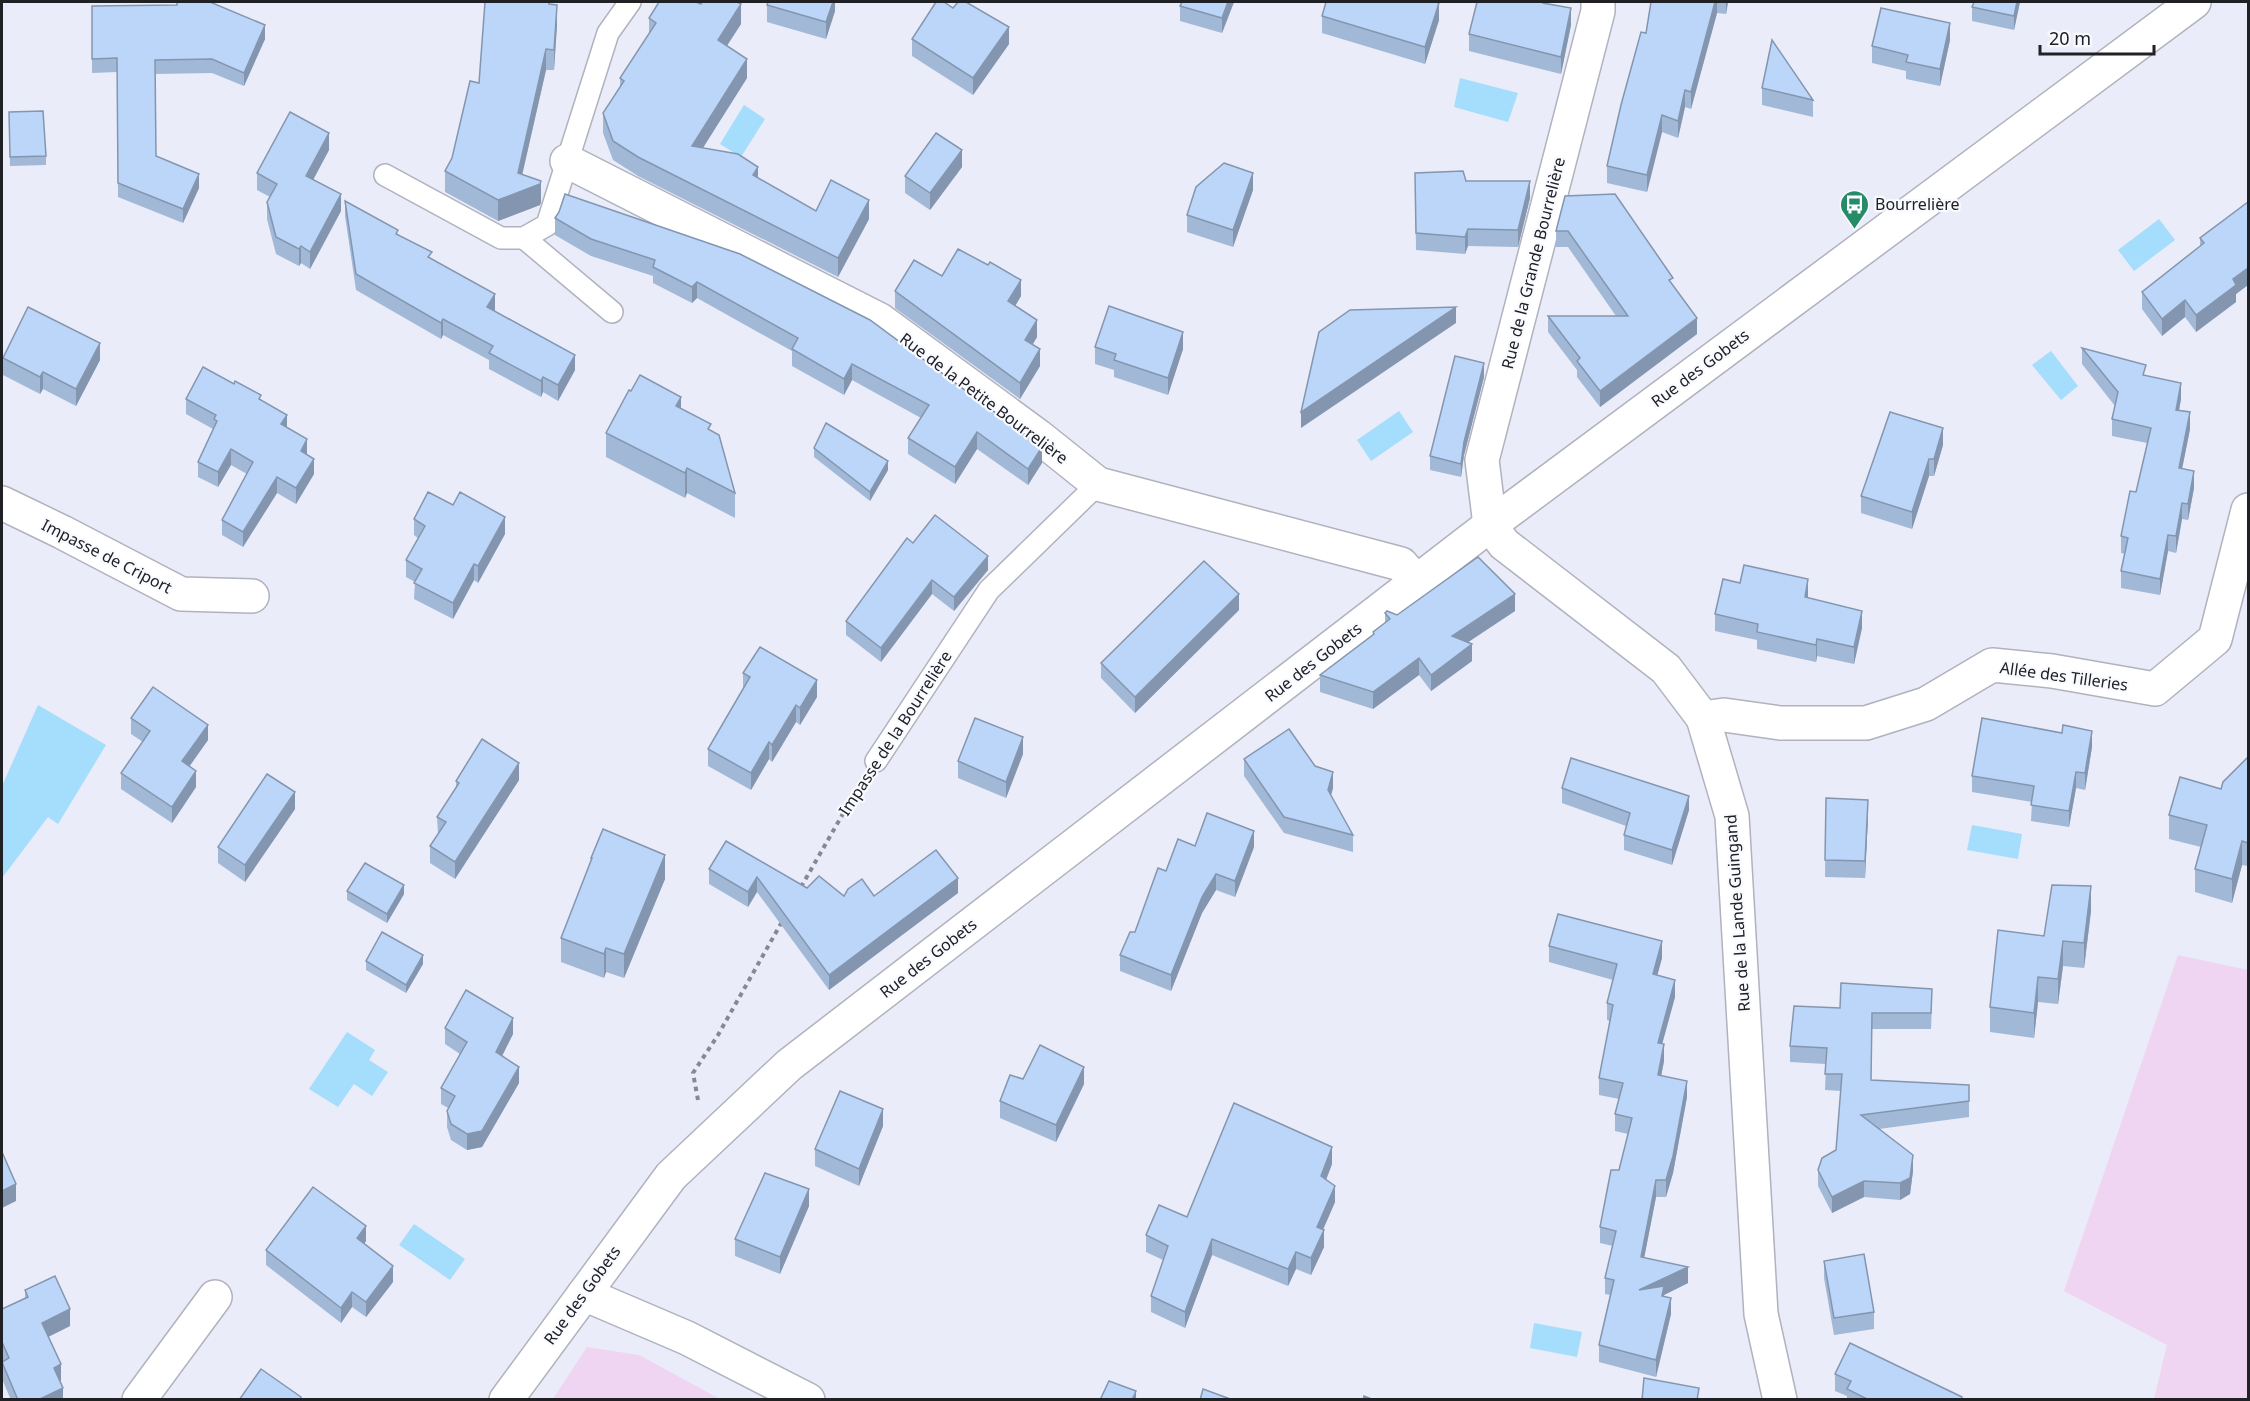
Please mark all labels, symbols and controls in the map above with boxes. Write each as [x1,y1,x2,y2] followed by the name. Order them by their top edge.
[2040,18,2154,56] scale bar
[2049,26,2091,50] text: 20 m
[1496,155,1570,371] street label: Rue de la Grande Bourrelière
[1838,188,1870,230] bus stop icon: Bourrelière
[1875,193,1959,215] place label: Bourrelière
[1647,324,1753,412] street label: Rue des Gobets
[895,327,1073,469] street label: Rue de la Petite Bourrelière
[38,514,176,598] street label: Impasse de Criport
[1260,617,1366,707] street label: Rue des Gobets
[833,646,957,820] street label: Impasse de la Bourrelière
[1999,656,2129,696] street label: Allée des Tilleries
[1719,814,1755,1012] street label: Rue de la Lande Guingand
[875,913,981,1003] street label: Rue des Gobets
[539,1241,625,1349] street label: Rue des Gobets

